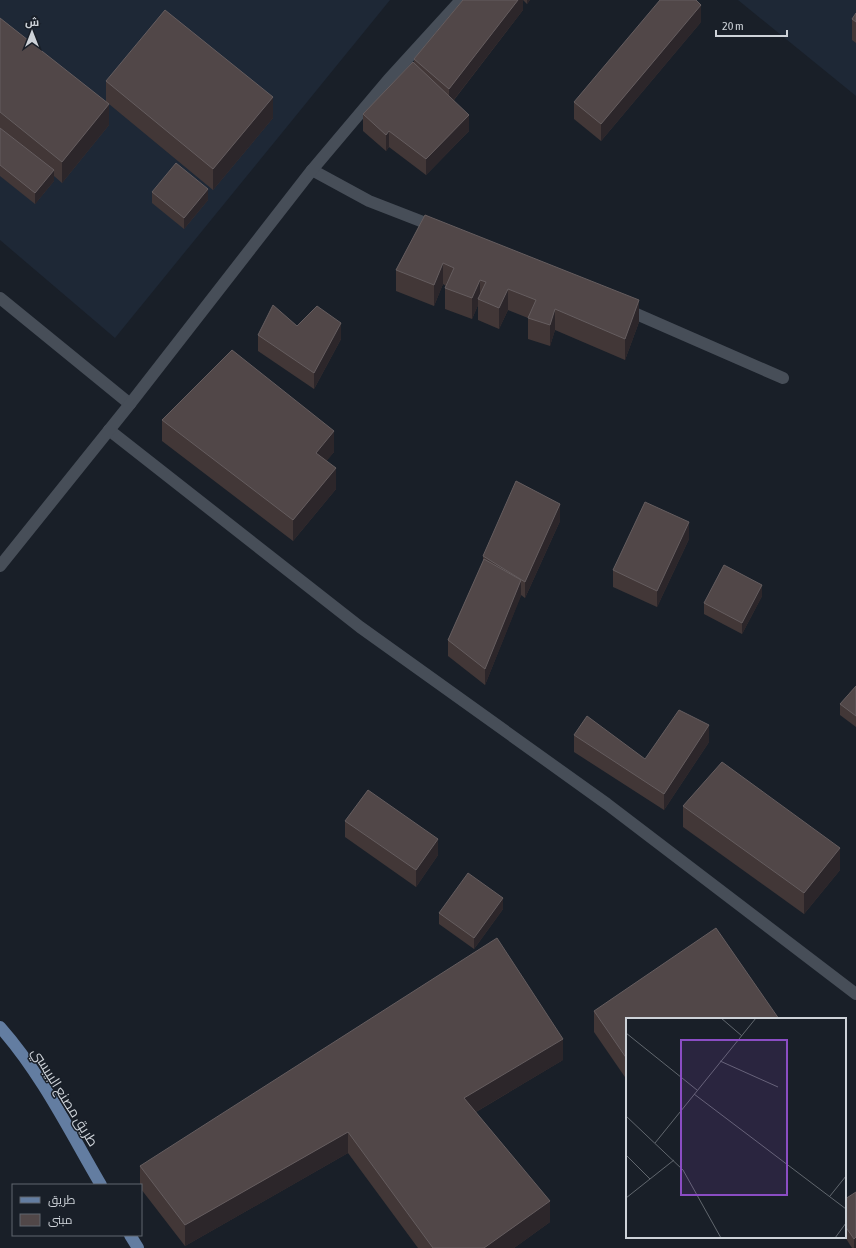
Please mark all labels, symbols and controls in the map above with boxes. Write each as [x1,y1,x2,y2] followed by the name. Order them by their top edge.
[12,12,52,52] north arrow
[716,12,787,38] scale bar
[25,16,39,29] text: ش
[722,19,744,33] text: 20 m
[626,1018,846,1238] inset map
[26,1045,102,1151] street label: طريق مصنع البيبسي
[12,1184,142,1236] legend
[48,1193,76,1207] text: طريق
[48,1213,73,1227] text: مبنى

